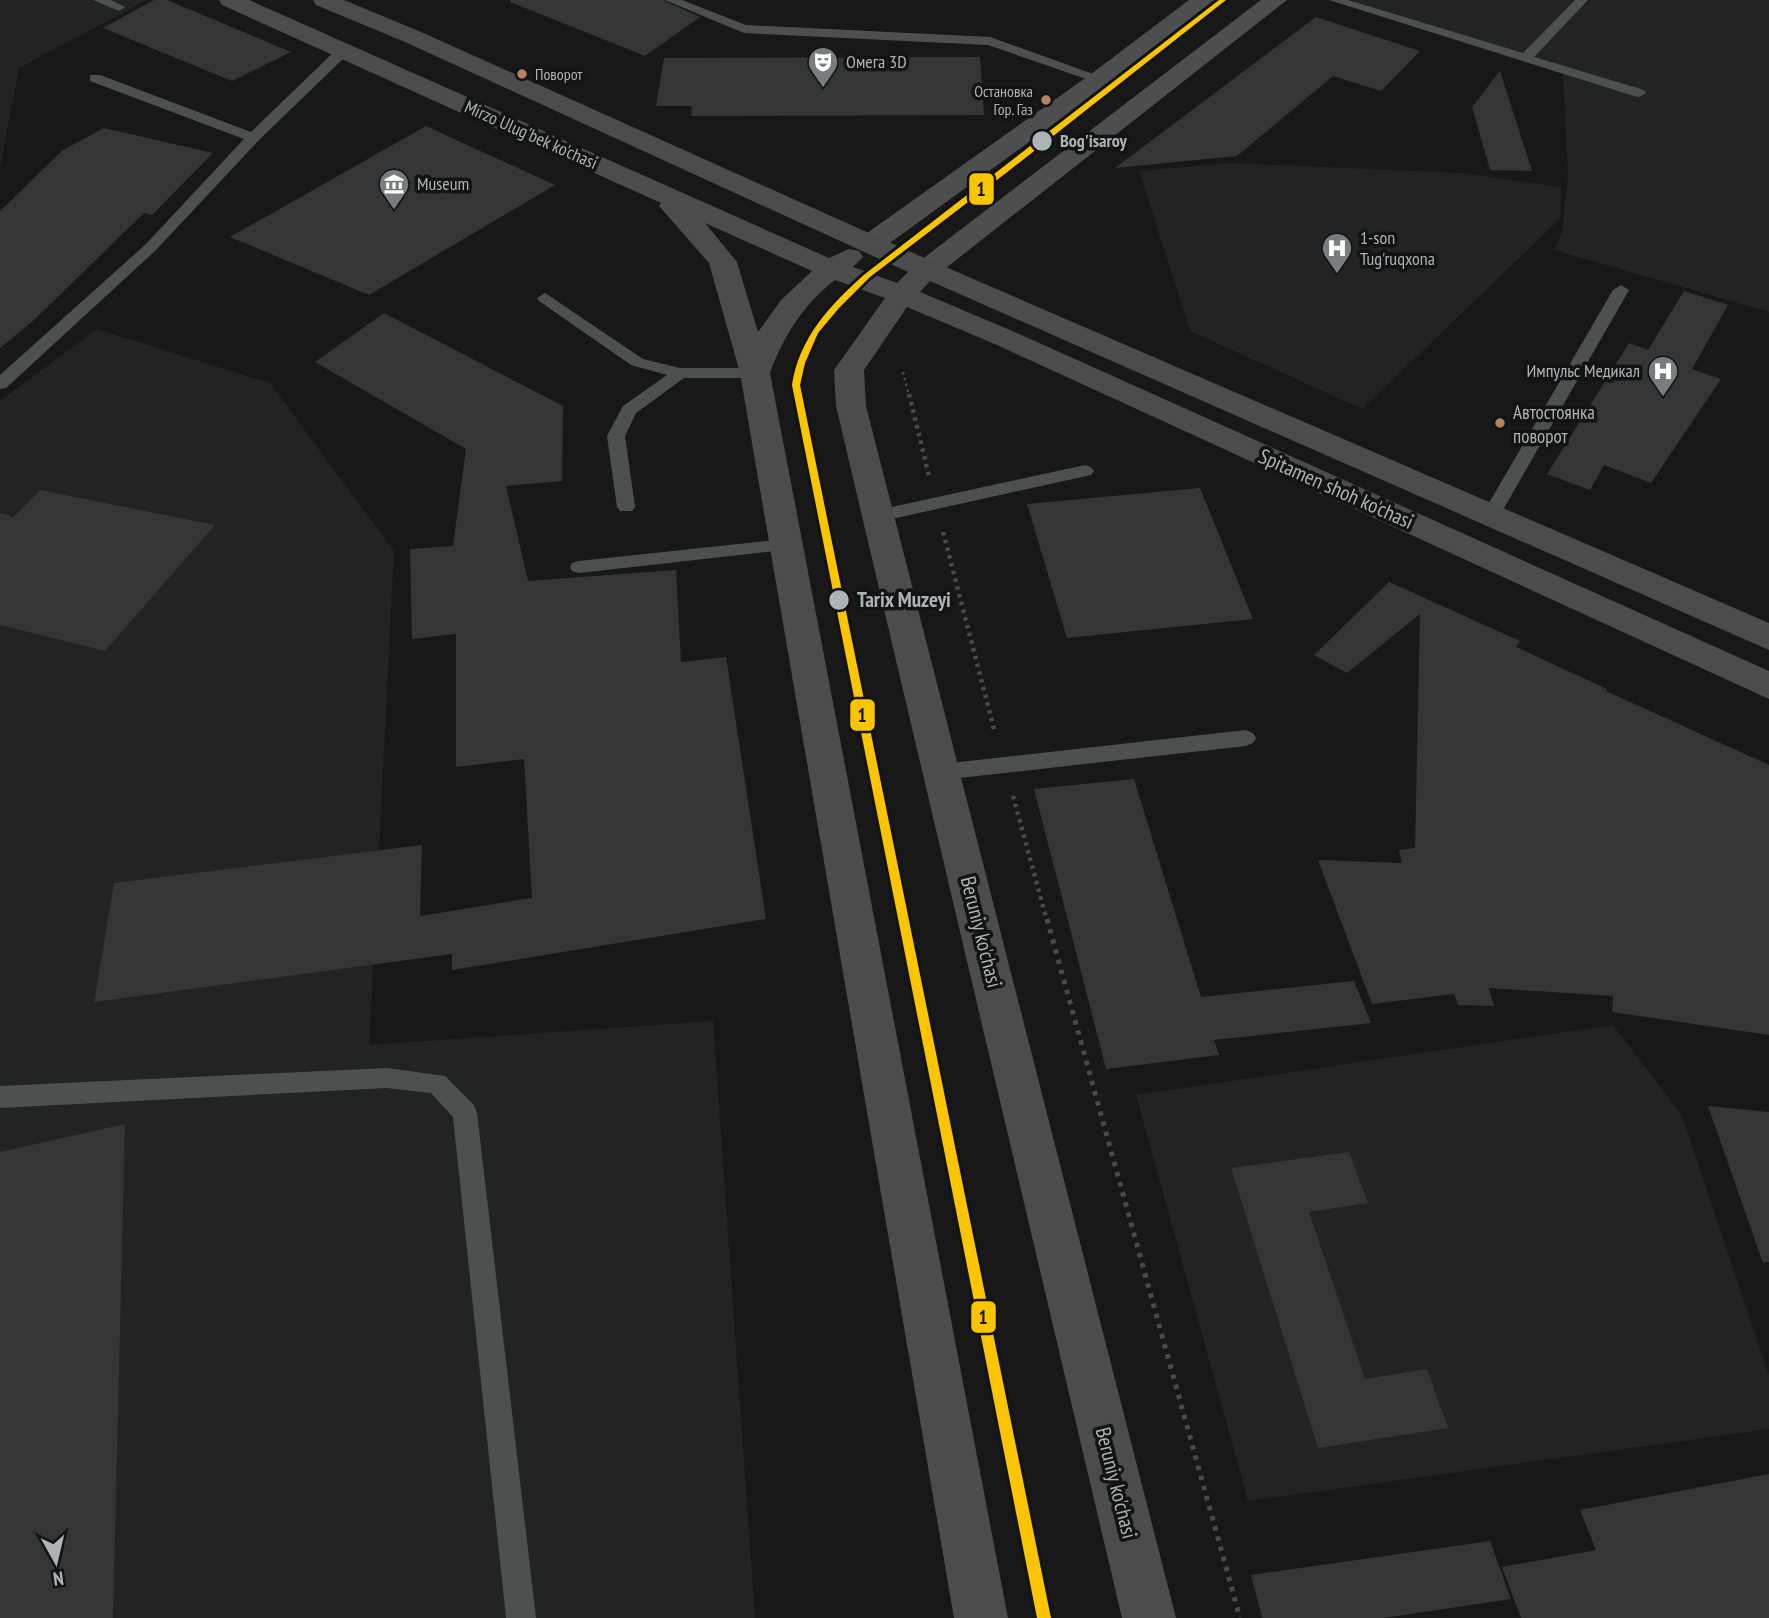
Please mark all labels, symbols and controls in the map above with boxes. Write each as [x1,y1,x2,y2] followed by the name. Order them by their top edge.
[806,45,840,89] theatre icon: Омега 3D
[846,50,907,73] place label: Омега 3D
[535,64,583,84] place label: Поворот
[515,67,529,81] marker: Поворот
[974,81,1033,119] place label: Остановка Гор. Газ
[1039,93,1053,107] marker: Остановка Гор. Газ
[461,95,601,174] street label: Mirzo Ulug'bek ko'chasi
[1030,129,1054,153] marker: Bog'isaroy
[1060,129,1128,152] place label: Bog'isaroy
[377,167,411,211] museum icon: Museum
[417,172,469,195] place label: Museum
[968,172,995,206] line badge: 1
[976,177,986,201] text: 1
[1360,226,1435,270] place label: 1-son Tug'ruqxona
[1320,231,1354,275] hospital icon: 1-son Tug'ruqxona
[1646,354,1680,398] hospital icon: Импульс Медикал
[1526,359,1640,382] place label: Импульс Медикал
[1513,400,1595,448] place label: Автостоянка поворот
[1493,416,1507,430] marker: Автостоянка поворот
[1254,442,1418,535] street label: Spitamen shoh ko'chasi
[857,586,951,613] place label: Tarix Muzeyi
[827,588,851,612] marker: Tarix Muzeyi
[849,698,876,732] line badge: 1
[857,703,867,727] text: 1
[955,873,1008,990] street label: Beruniy ko'chasi
[970,1300,997,1334] line badge: 1
[978,1305,988,1329] text: 1
[1090,1424,1143,1541] street label: Beruniy ko'chasi
[21,1527,91,1597] north arrow
[52,1566,65,1591] text: N

